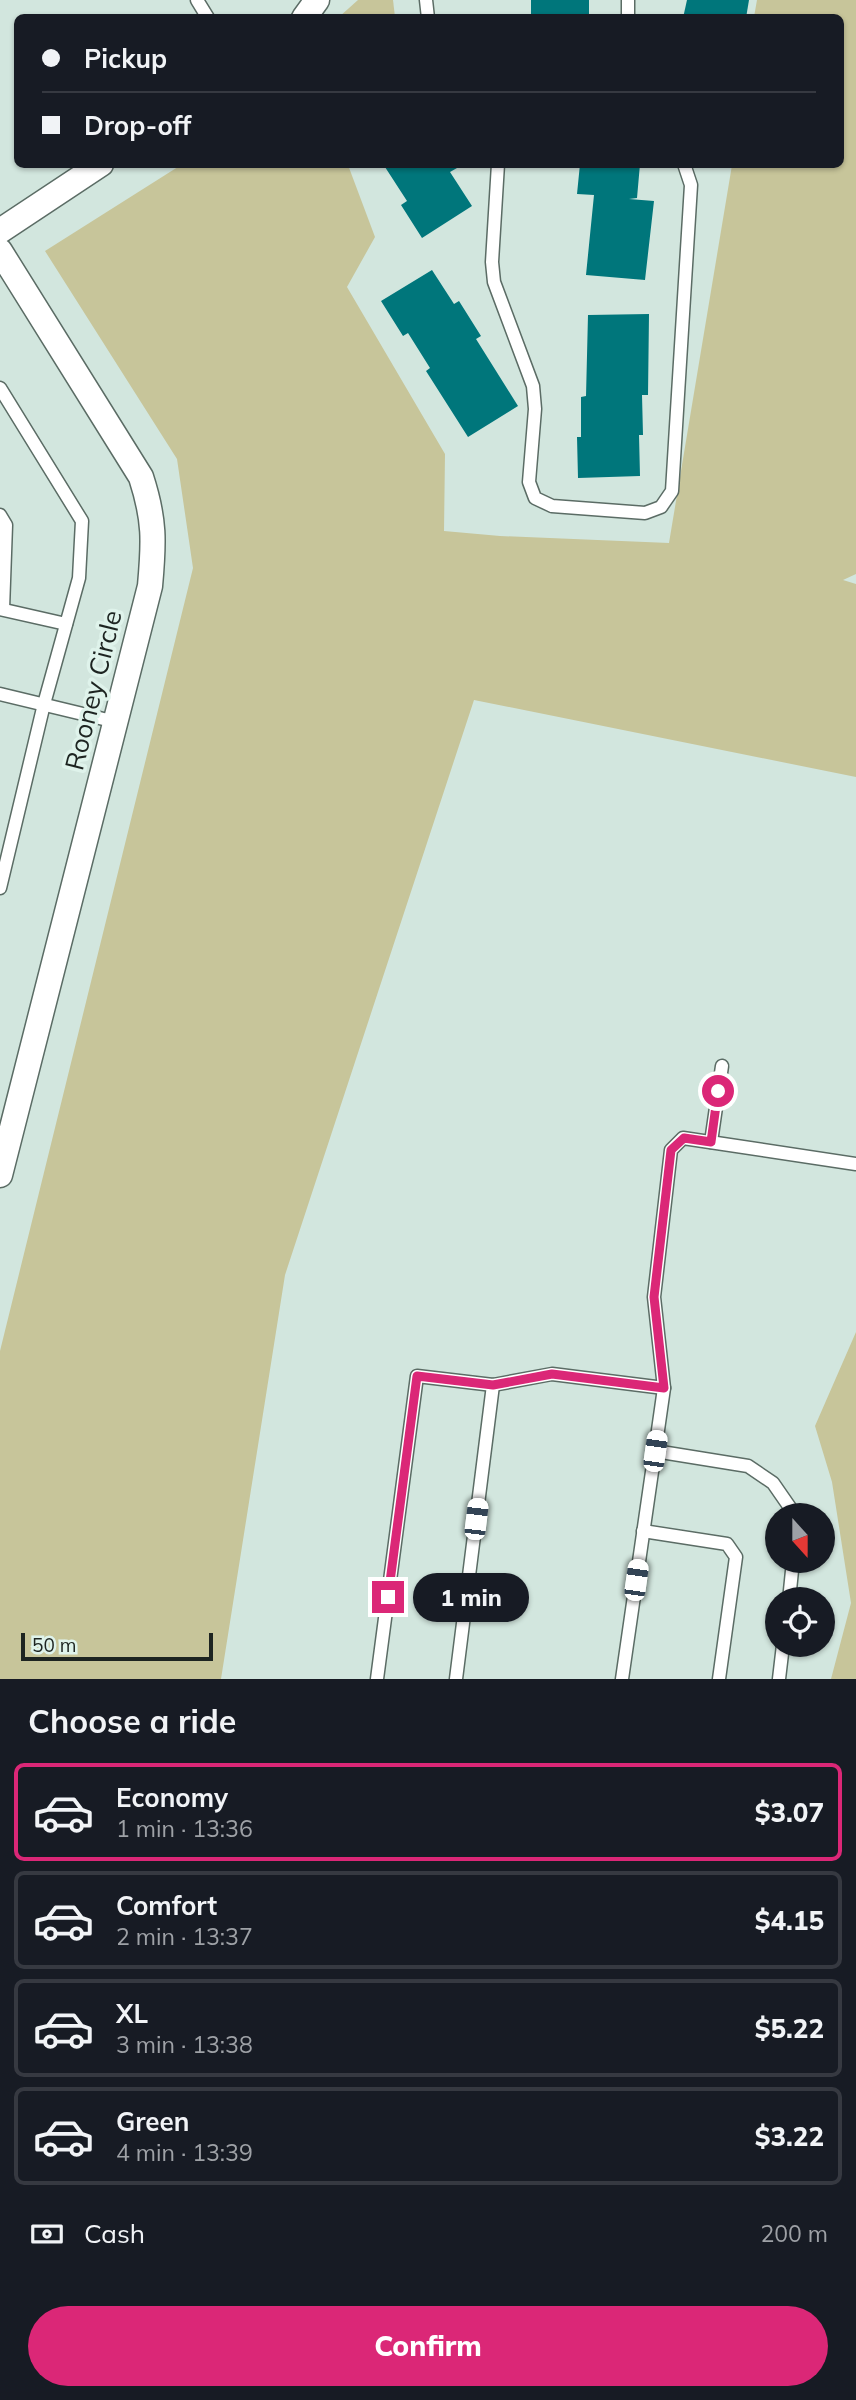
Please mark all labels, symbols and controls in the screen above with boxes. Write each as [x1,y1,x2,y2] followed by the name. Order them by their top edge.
[84,42,167,75] text: Pickup
[84,109,191,142] text: Drop-off
[57,607,129,773] street label: Rooney Circle
[702,1075,734,1107] route start
[642,1429,669,1473] car
[464,1497,489,1541] car
[765,1503,835,1573] north arrow
[765,1503,835,1657] map controls
[623,1558,650,1602] car
[412,1572,528,1622] callout: 1 min
[372,1581,404,1613] route end
[440,1583,502,1612] text: 1 min
[765,1587,835,1657] button: locate
[21,1630,214,1662] scale bar
[32,1633,76,1657] text: 50 m
[28,1701,236,1741] text: Choose a ride
[32,1781,95,1844] icon: car
[116,1781,228,1814] text: Economy
[755,1796,824,1829] text: $3.07
[116,1814,253,1843] text: 1 min · 13:36
[32,1889,95,1952] icon: car
[116,1889,217,1922] text: Comfort
[755,1904,824,1937] text: $4.15
[116,1922,253,1951] text: 2 min · 13:37
[32,1997,95,2060] icon: car
[116,1997,148,2030] text: XL
[755,2012,824,2045] text: $5.22
[116,2030,253,2059] text: 3 min · 13:38
[32,2105,95,2168] icon: car
[116,2105,189,2138] text: Green
[755,2120,824,2153] text: $3.22
[116,2138,253,2167] text: 4 min · 13:39
[28,2215,66,2253] icon: cash
[84,2217,145,2250] text: Cash
[760,2219,828,2248] text: 200 m
[28,2306,828,2386] button: Confirm

